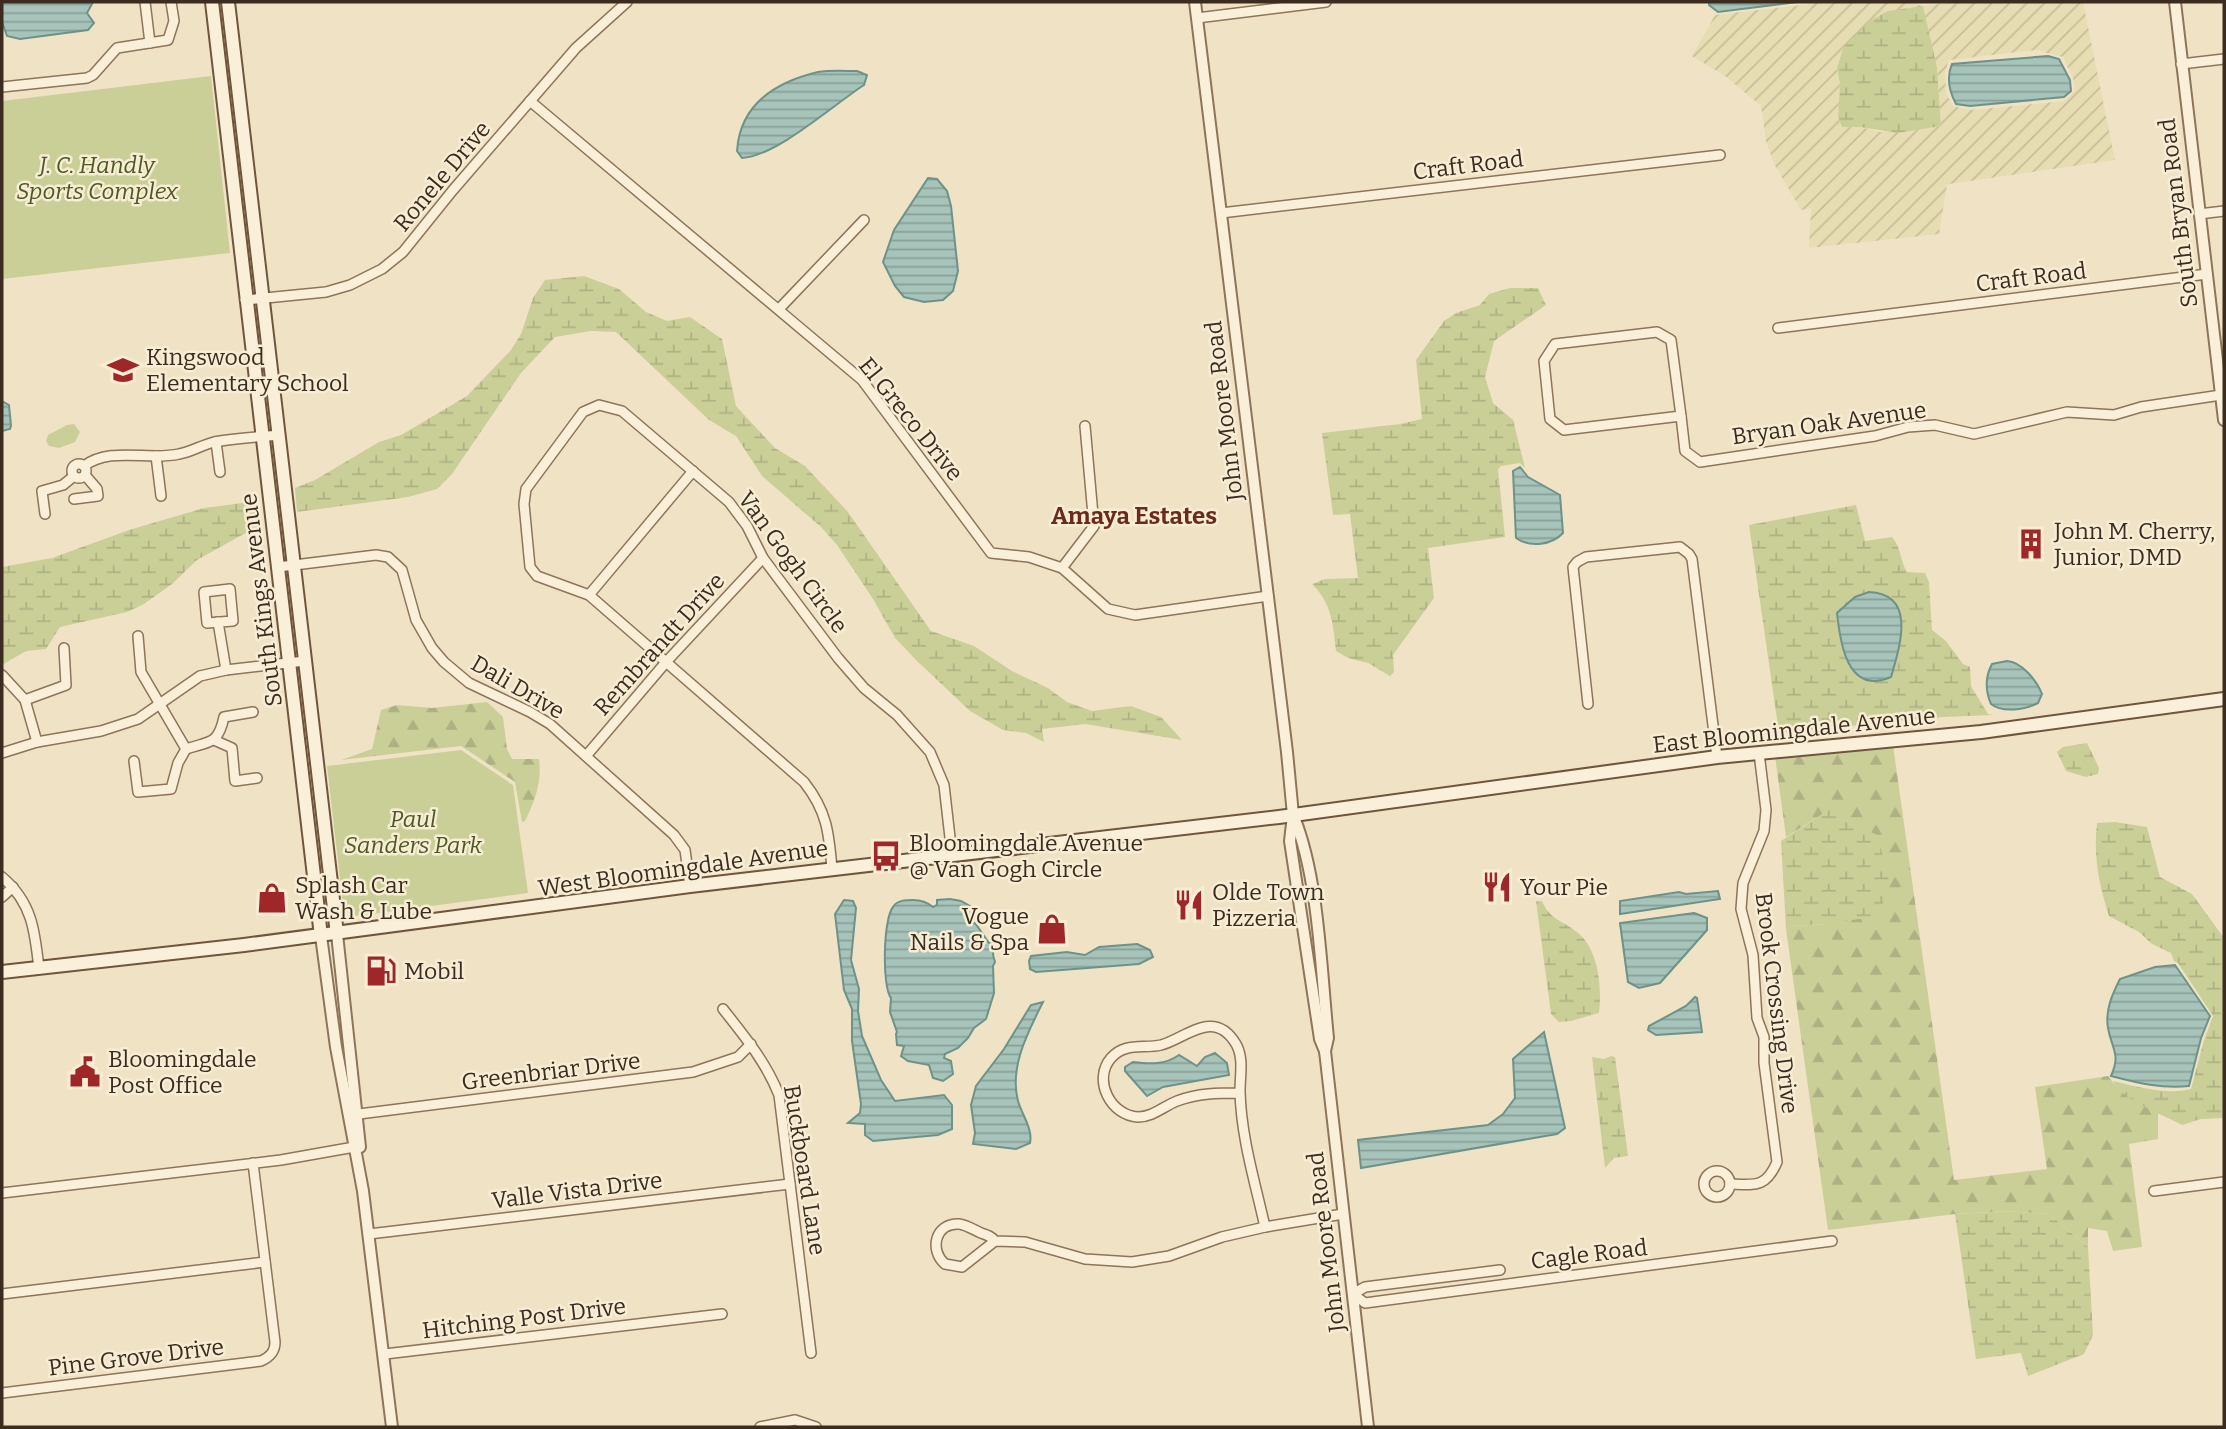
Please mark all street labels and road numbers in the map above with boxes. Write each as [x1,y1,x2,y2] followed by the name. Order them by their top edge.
[388,115,496,237] street label: Ronele Drive
[2152,116,2203,309] street label: South Bryan Road
[1411,144,1525,186] street label: Craft Road
[1974,256,2088,298] street label: Craft Road
[1199,319,1249,504] street label: John Moore Road
[853,352,969,486] street label: El Greco Drive
[1730,395,1928,451] street label: Bryan Oak Avenue
[732,486,854,638] street label: Van Gogh Circle
[234,492,288,708] street label: South Kings Avenue
[588,567,730,721] street label: Rembrandt Drive
[466,649,570,725] street label: Dali Drive
[1651,701,1937,759] street label: East Bloomingdale Avenue
[536,834,830,902] street label: West Bloomingdale Avenue
[1750,891,1804,1115] street label: Brook Crossing Drive
[460,1046,642,1096] street label: Greenbriar Drive
[778,1083,832,1257] street label: Buckboard Lane
[1301,1150,1351,1335] street label: John Moore Road
[490,1166,664,1214] street label: Valle Vista Drive
[1529,1233,1649,1275] street label: Cagle Road
[421,1292,627,1344] street label: Hitching Post Drive
[46,1332,226,1382] street label: Pine Grove Drive

